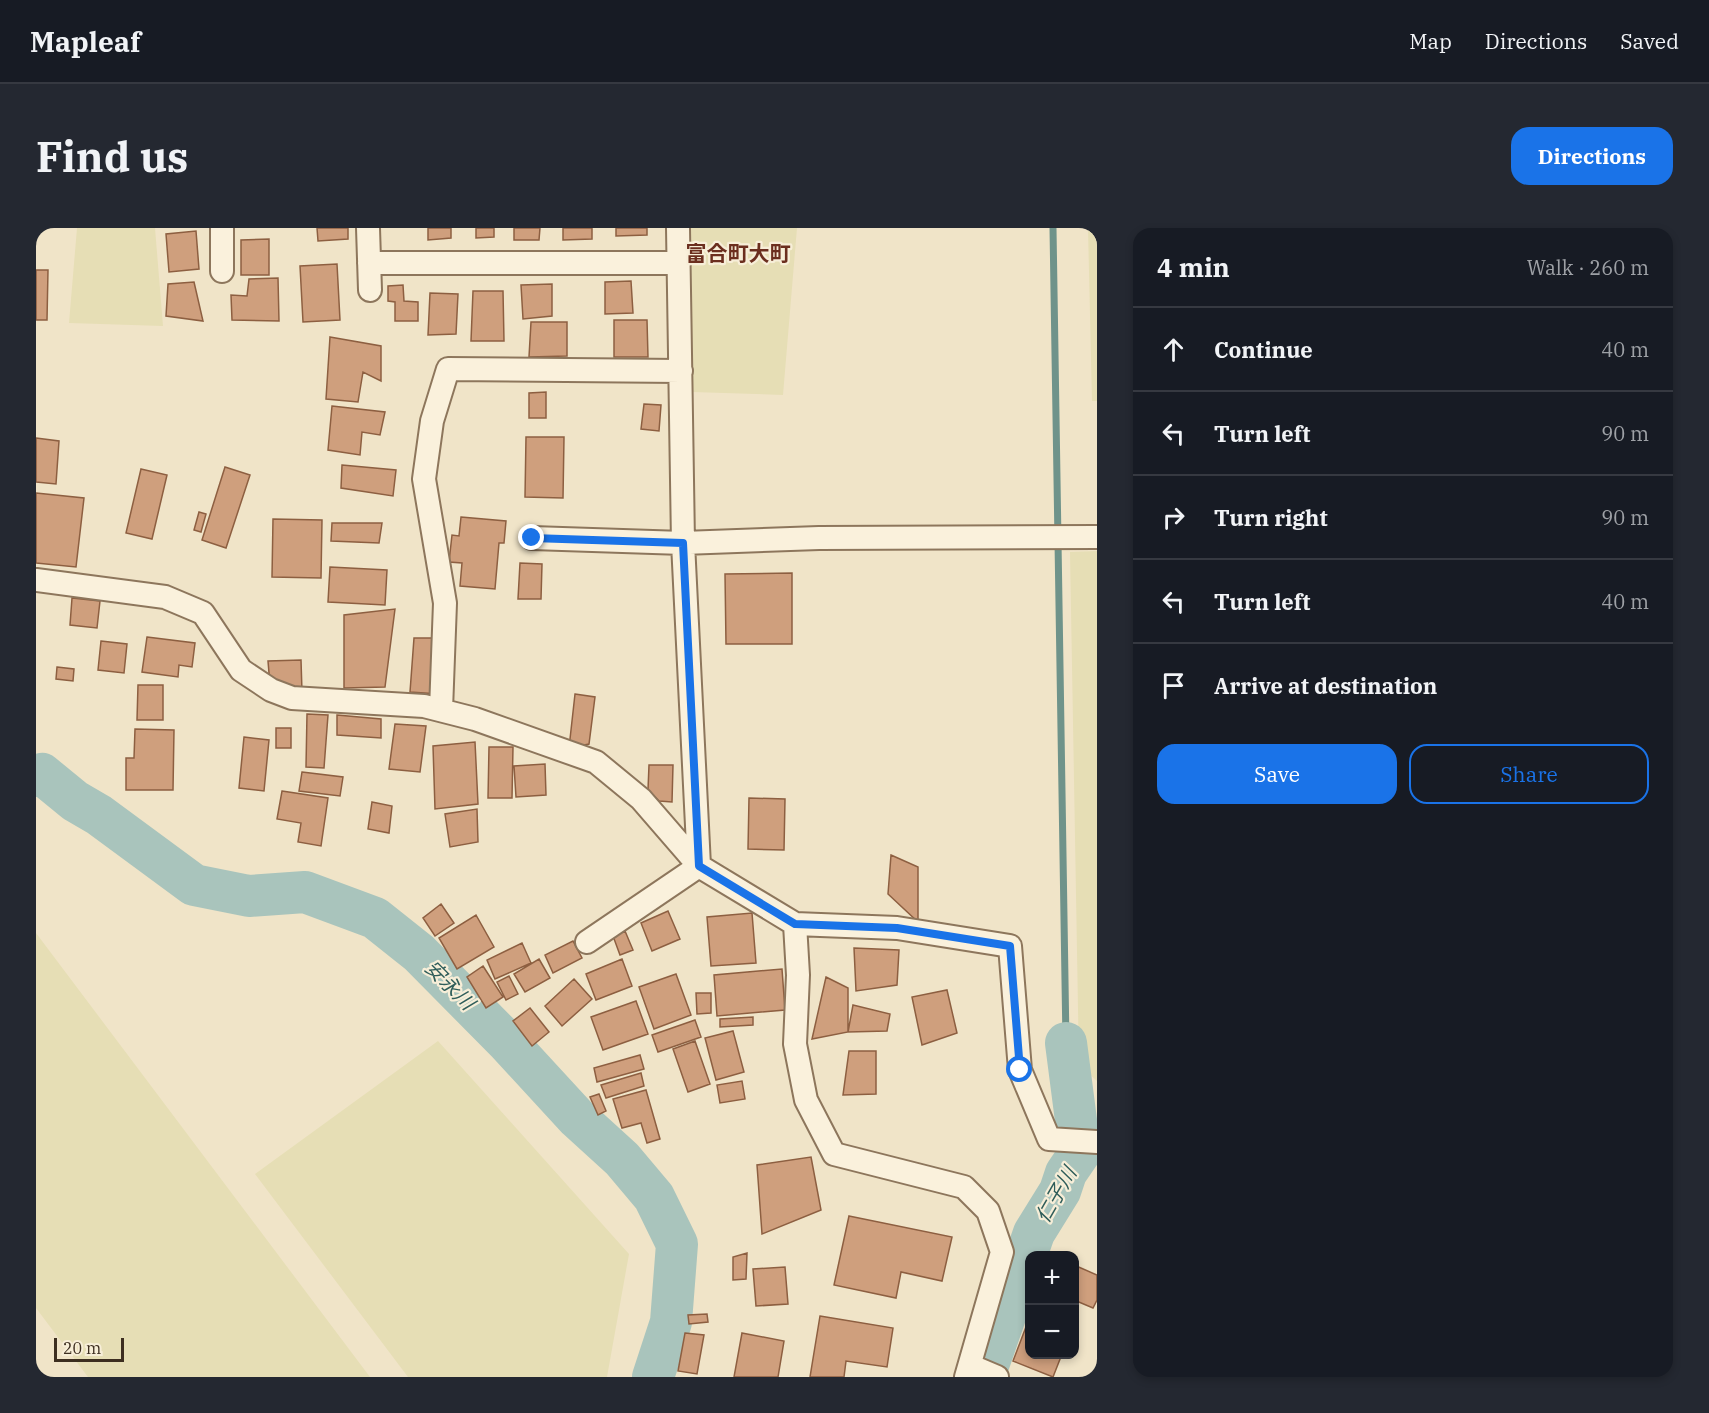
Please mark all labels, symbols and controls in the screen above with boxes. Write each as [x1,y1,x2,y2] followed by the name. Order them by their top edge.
[30,23,141,60] text: Mapleaf
[1409,27,1452,55] text: Map
[1485,27,1587,55] text: Directions
[1620,27,1679,55] text: Saved
[1511,127,1673,185] button: Directions
[36,129,188,184] text: Find us
[686,239,791,267] district label: 富合町大町
[1157,250,1230,284] text: 4 min
[1527,254,1649,281] text: Walk · 260 m
[1157,333,1190,366] icon: ahead
[1214,335,1313,364] text: Continue
[1601,336,1649,363] text: 40 m
[1157,417,1190,450] icon: left
[1214,419,1310,448] text: Turn left
[1601,420,1649,447] text: 90 m
[1157,501,1190,534] icon: right
[1214,503,1328,532] text: Turn right
[1601,504,1649,531] text: 90 m
[518,524,544,550] route end
[1157,585,1190,618] icon: left
[1214,587,1310,616] text: Turn left
[1601,588,1649,615] text: 40 m
[1157,669,1190,702] icon: arrive
[1214,671,1437,700] text: Arrive at destination
[1157,744,1397,804] button: Save
[1409,744,1649,804] button: Share
[420,954,483,1017] water label: 安永川
[1006,1056,1032,1082] route start
[1029,1160,1083,1227] water label: 仁子川
[1025,1251,1079,1359] map controls
[1025,1251,1079,1305] button: +
[1025,1305,1079,1359] button: −
[54,1335,124,1362] scale bar
[63,1338,101,1358] text: 20 m

